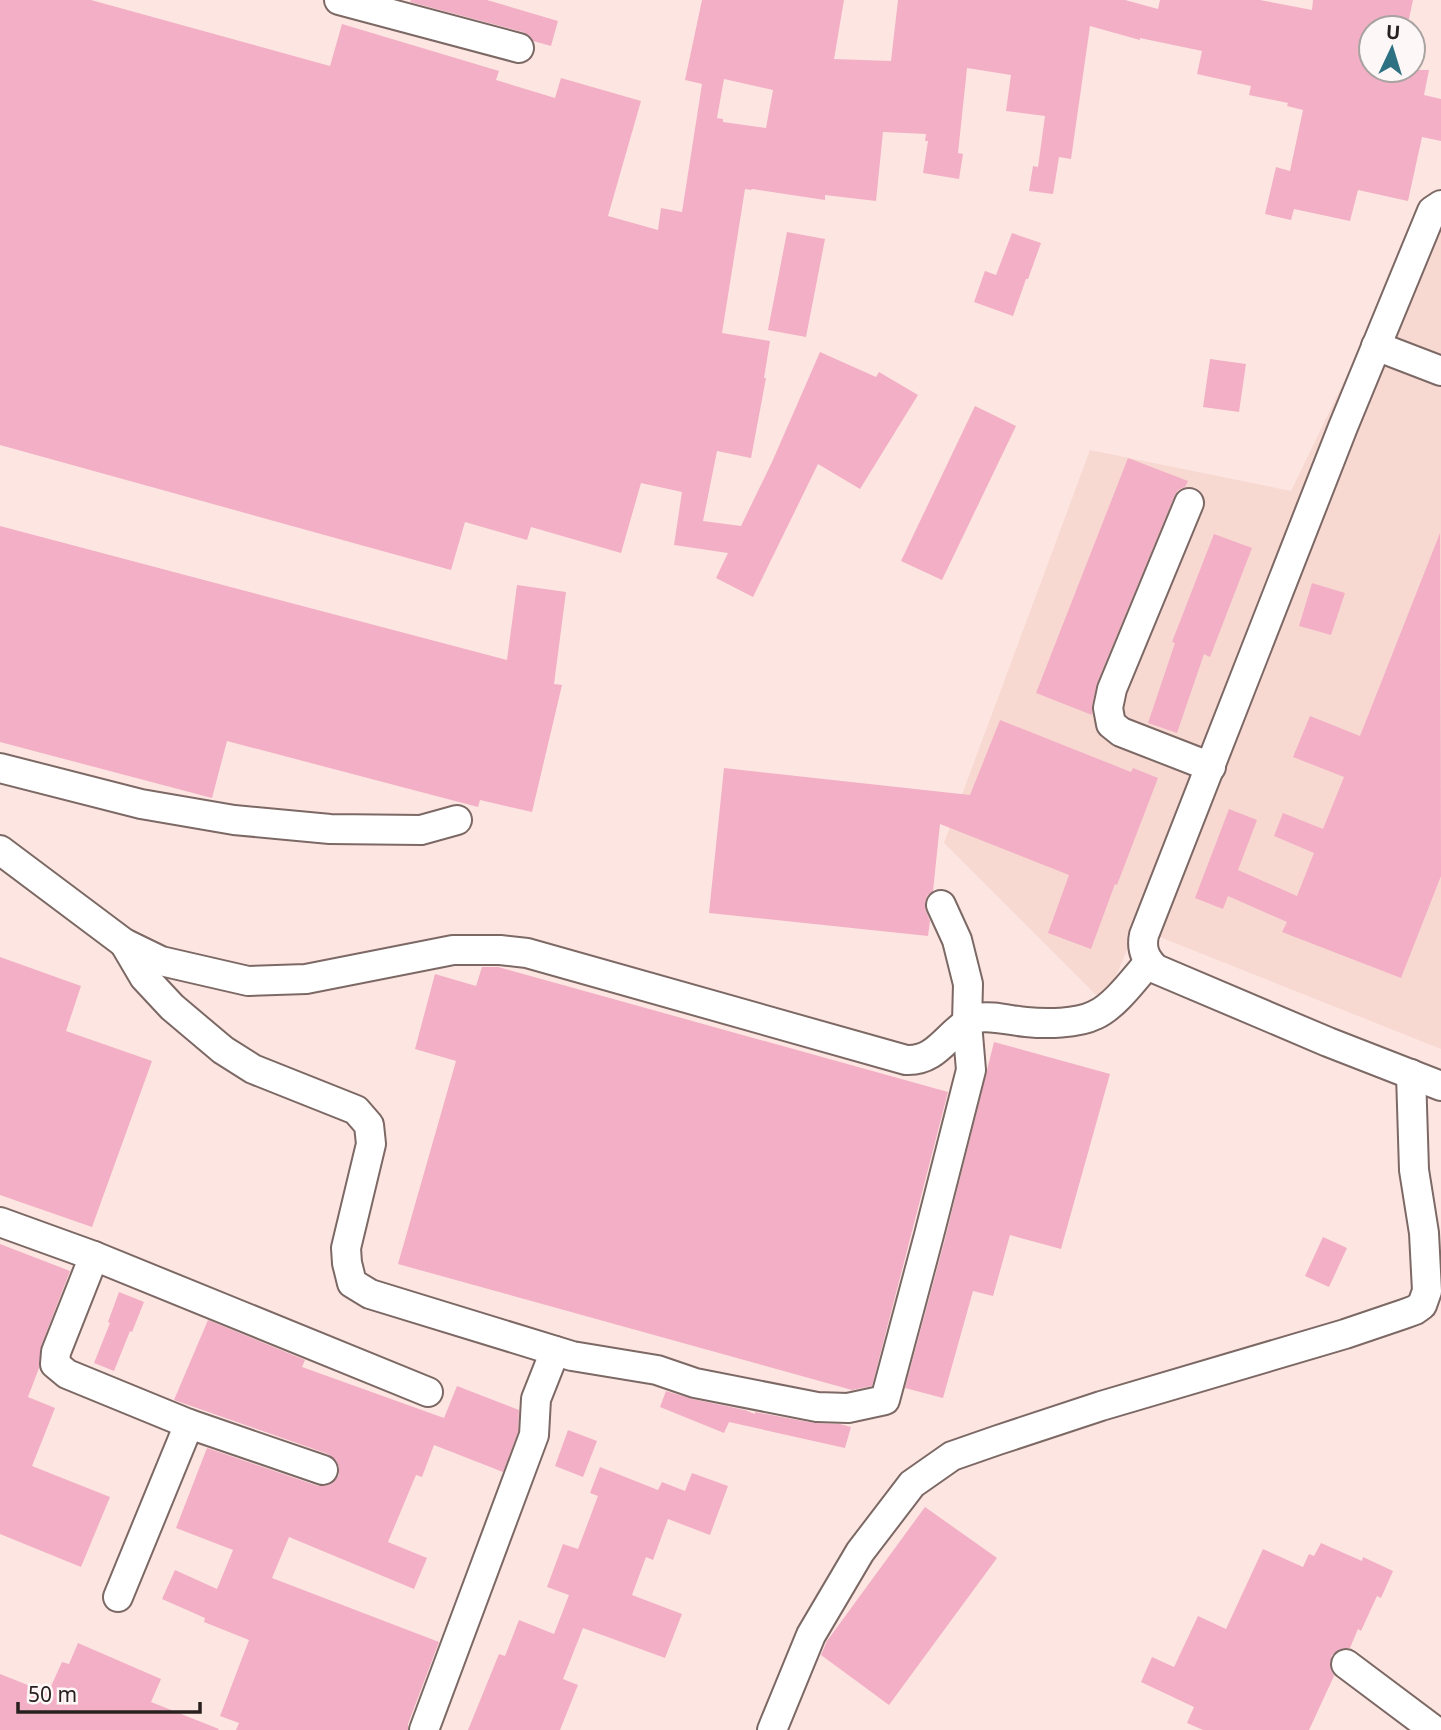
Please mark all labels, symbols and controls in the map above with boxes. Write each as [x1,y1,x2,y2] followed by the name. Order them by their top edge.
[1357,14,1427,84] north arrow
[1385,19,1401,46] text: U
[18,1670,200,1714] scale bar
[28,1680,77,1708] text: 50 m

